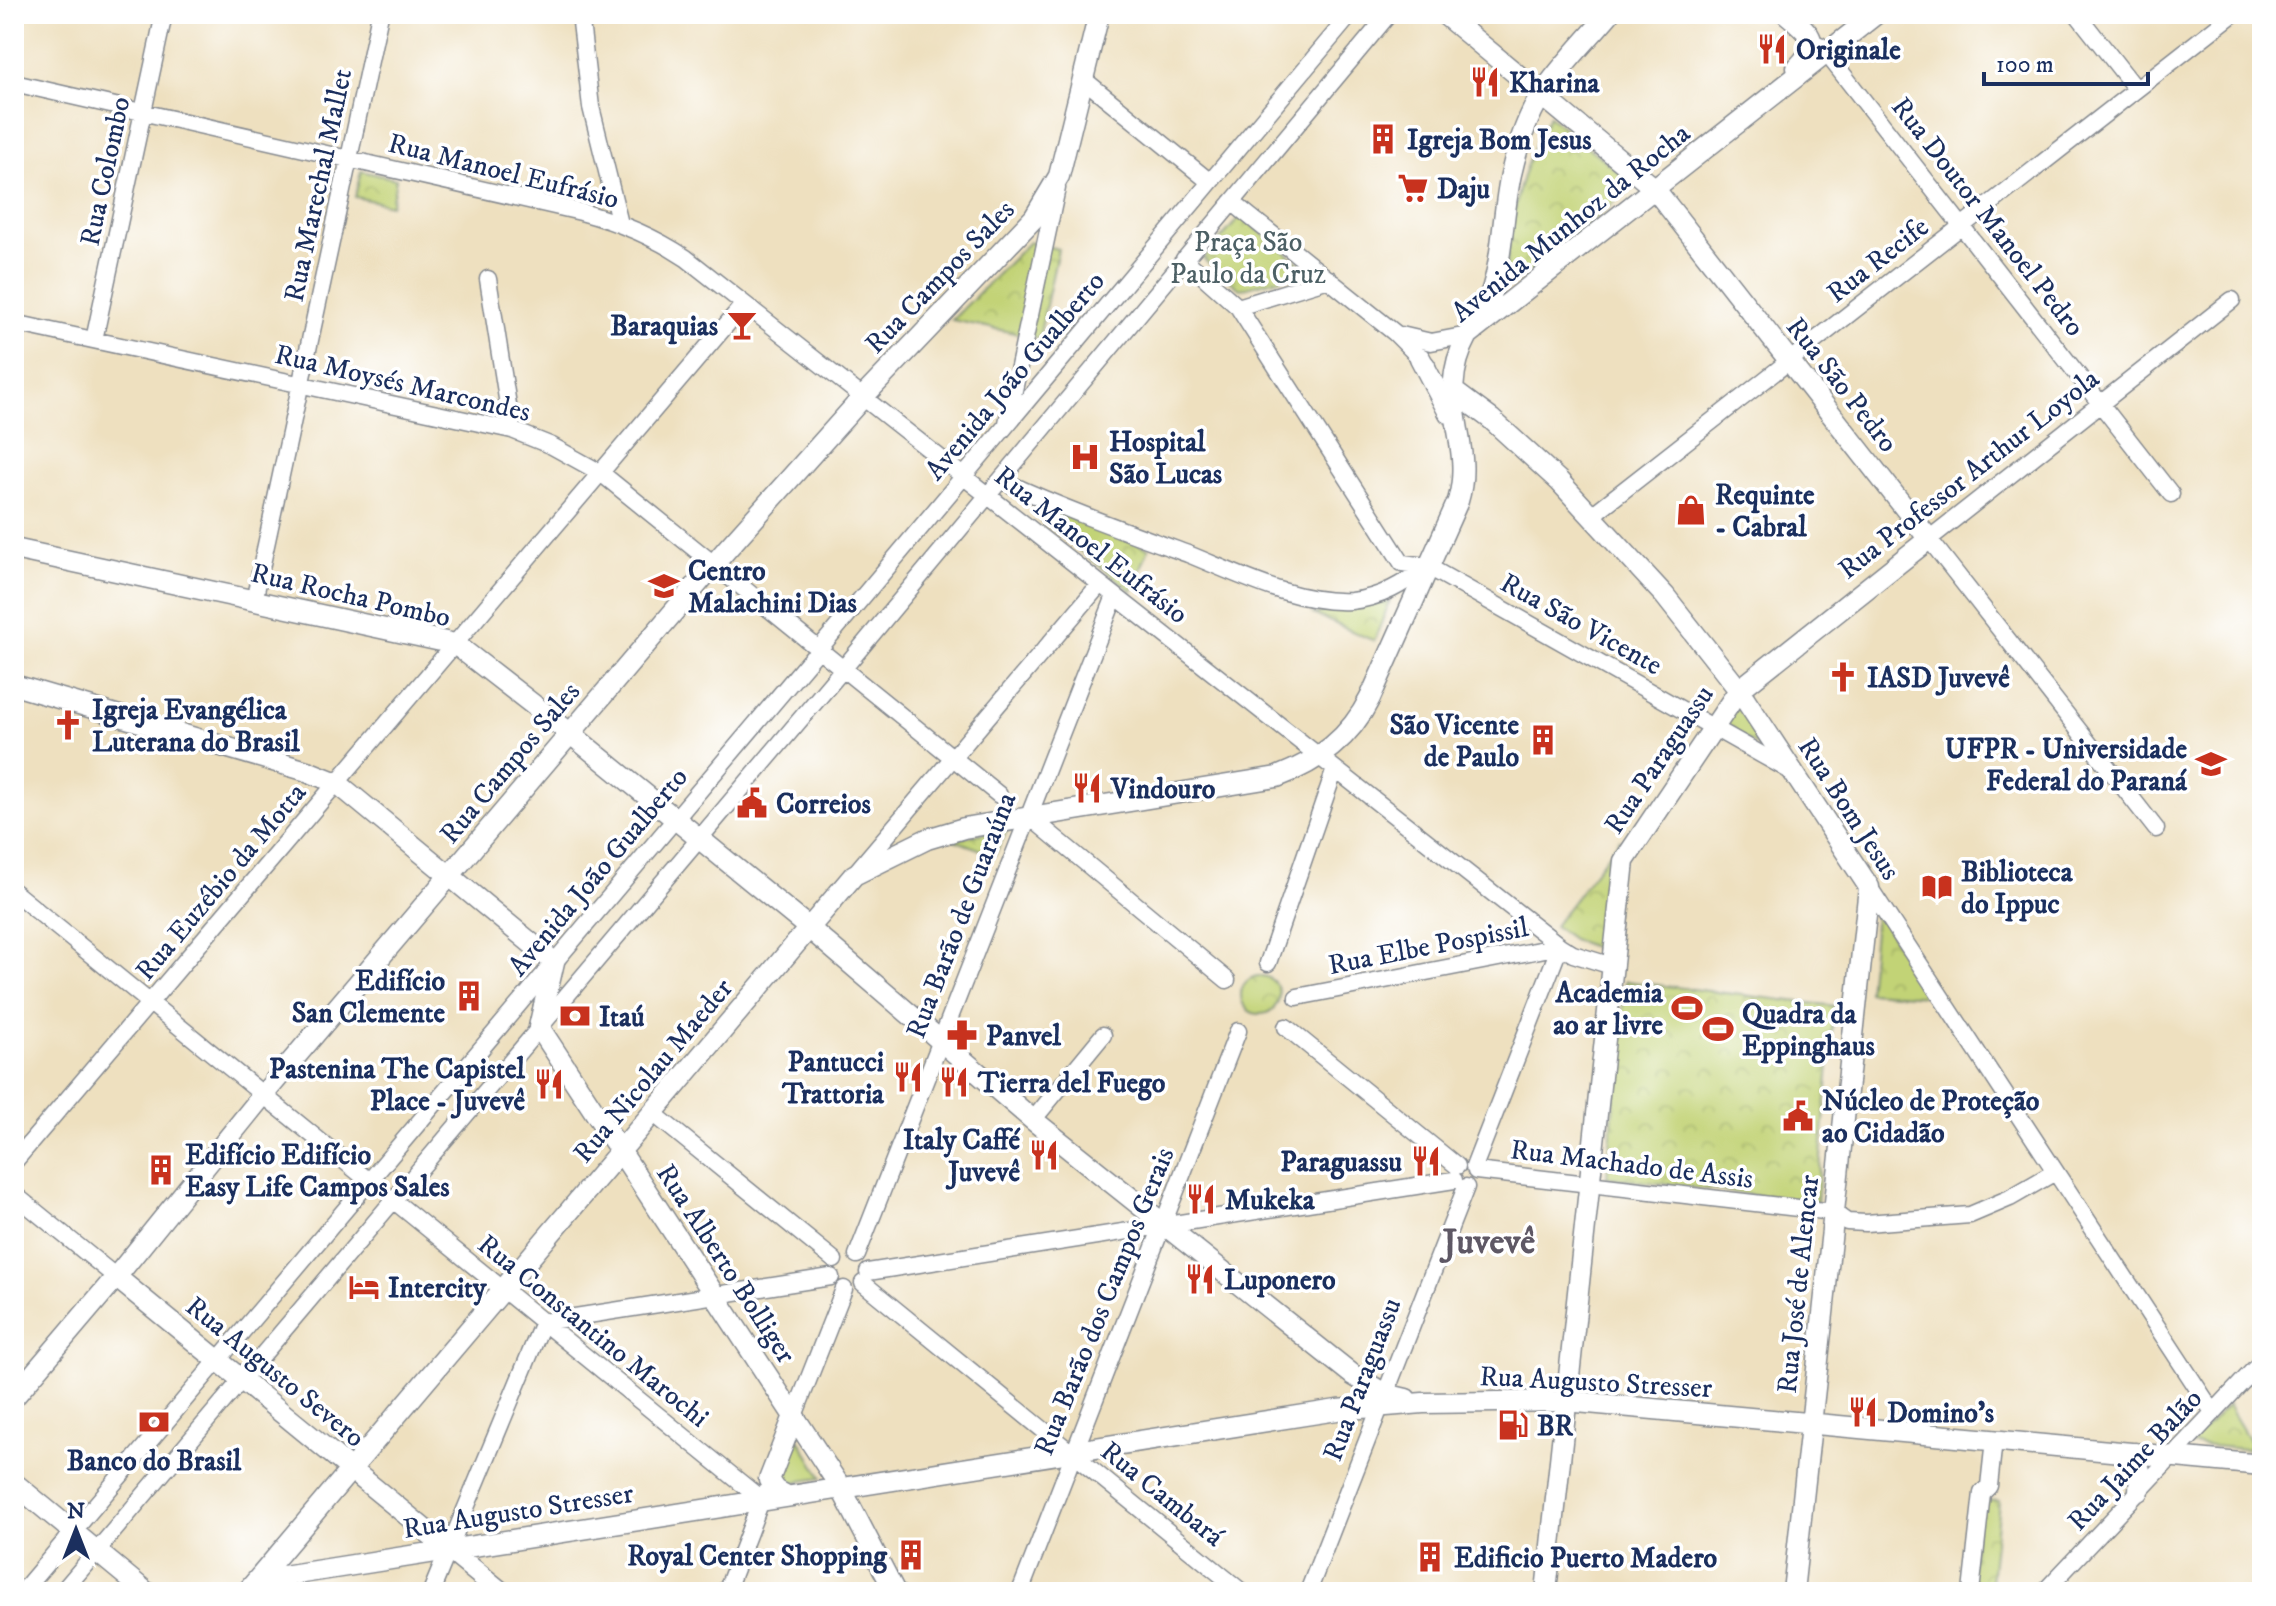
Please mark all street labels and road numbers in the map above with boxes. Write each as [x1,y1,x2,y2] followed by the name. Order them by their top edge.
[277,66,360,305] street label: Rua Marechal Mallet
[1884,90,2092,344] street label: Rua Doutor Manoel Pedro
[73,93,138,249] street label: Rua Colombo
[1444,116,1697,330] street label: Avenida Munhoz da Rocha
[385,126,623,217] street label: Rua Manoel Eufrásio
[858,193,1022,361] street label: Rua Campos Sales
[1820,210,1936,311] street label: Rua Recife
[918,264,1113,487] street label: Avenida João Gualberto
[1778,310,1905,459] street label: Rua São Pedro
[271,337,534,430] street label: Rua Moysés Marcondes
[1831,361,2107,587] street label: Rua Professor Arthur Loyola
[987,459,1195,632] street label: Rua Manoel Eufrásio
[247,555,454,635] street label: Rua Rocha Pombo
[1494,565,1668,683] street label: Rua São Vicente
[432,675,588,851] street label: Rua Campos Sales
[1597,679,1722,841] street label: Rua Paraguassu
[1790,731,1908,887] street label: Rua Bom Jesus
[501,760,696,983] street label: Avenida João Gualberto
[128,776,314,988] street label: Rua Euzébio da Motta
[898,788,1024,1043] street label: Rua Barão de Guaraúna
[1325,910,1532,983] street label: Rua Elbe Pospissil
[566,971,741,1170] street label: Rua Nicolau Maeder
[1508,1132,1755,1197] street label: Rua Machado de Assis
[1027,1142,1182,1461] street label: Rua Barão dos Campos Gerais
[648,1157,804,1371] street label: Rua Alberto Bolliger
[1770,1173,1827,1395] street label: Rua José de Alencar
[470,1227,716,1435] street label: Rua Constantino Marochi
[178,1289,372,1455] street label: Rua Augusto Severo
[1315,1293,1410,1466] street label: Rua Paraguassu
[1479,1359,1714,1406] street label: Rua Augusto Stresser
[2060,1382,2210,1538] street label: Rua Jaime Balão
[1093,1434,1231,1555] street label: Rua Cambará
[401,1476,637,1547] street label: Rua Augusto Stresser

